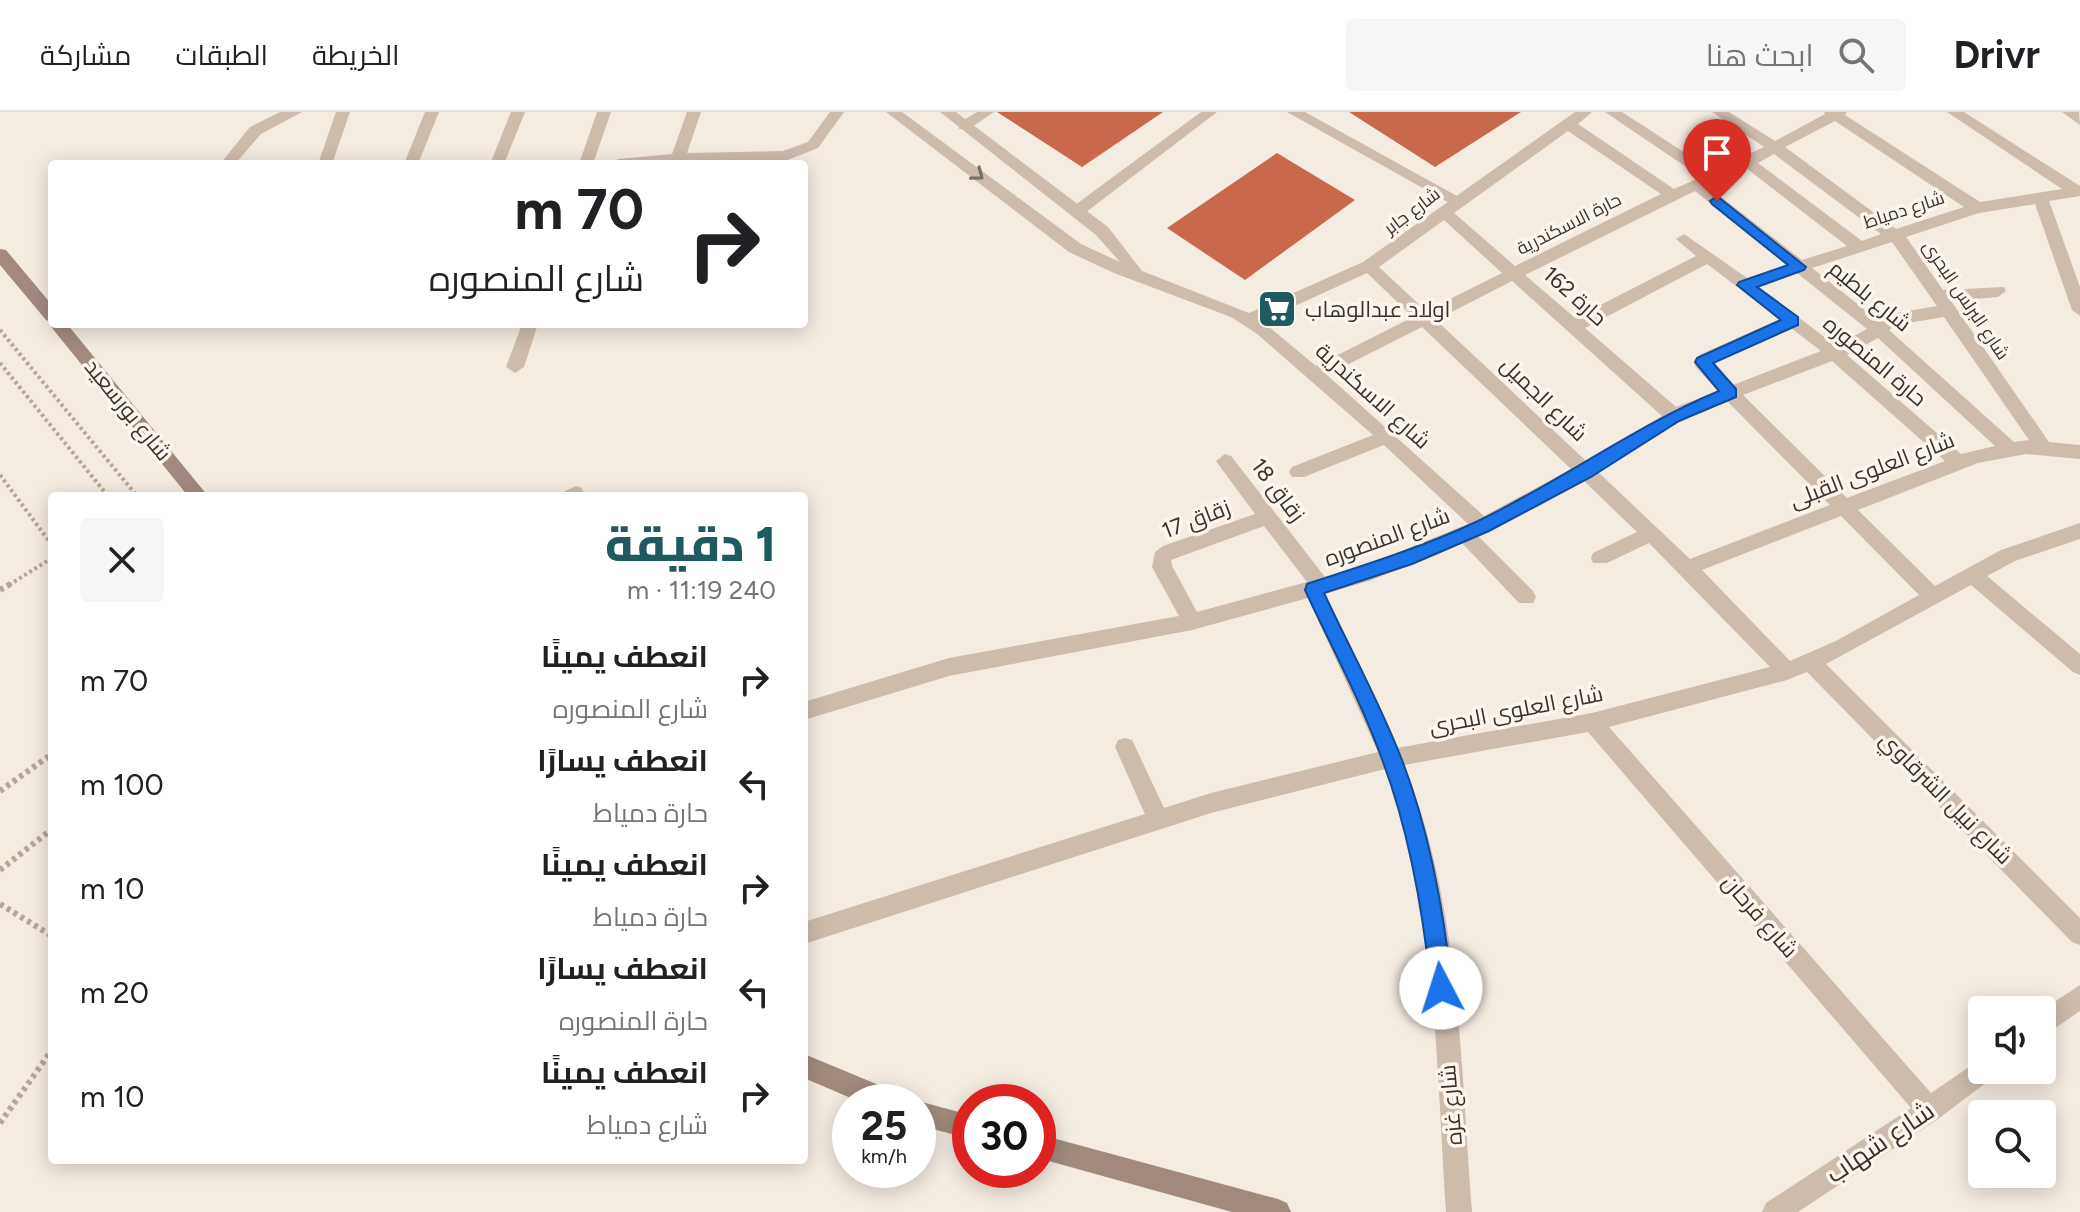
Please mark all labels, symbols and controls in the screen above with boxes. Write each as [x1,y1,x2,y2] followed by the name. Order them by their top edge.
[1346,19,1906,91] search box
[1954,32,2040,78] text: Drivr
[1834,33,1878,77] icon: search
[1706,37,1814,74] text: ابحث هنا
[40,38,131,72] text: مشاركة
[175,38,268,72] text: الطبقات
[312,38,399,72] text: الخريطة
[1683,119,1751,201] pin
[1695,131,1739,175] icon: arrive
[969,166,984,180] one-way arrow
[514,176,644,243] text: 70 m
[1379,183,1445,241] street label: شارع جابر
[1861,187,1948,234] street label: شارع دمياط
[1513,188,1625,260] street label: حارة الاسكندرية
[672,192,776,296] icon: right
[1917,236,2014,364] street label: شارع البرلس البحرى
[1822,255,1917,339] street label: شارع بلطيم
[429,257,644,300] text: شارع المنصوره
[1537,260,1613,332] street label: حارة 162
[1256,288,1298,330] supermarket icon: اولاد عبدالوهاب
[1305,296,1450,323] place label: اولاد عبدالوهاب
[1818,310,1932,412] street label: حارة المنصوره
[1309,337,1436,455] street label: شارع الاسكندرية
[1494,351,1593,448] street label: شارع الجميل
[78,354,177,467] street label: شارع بورسعيد
[1786,426,1959,515] street label: شارع العلوى القبلى
[1245,453,1311,527] street label: زقاق 18
[1158,494,1234,544] street label: زقاق 17
[1321,502,1454,573] street label: شارع المنصوره
[605,515,776,573] text: 1 دقيقة
[80,518,164,602] button: close
[627,574,776,606] text: 240 m · 11:19
[541,638,708,675] text: انعطف يمينًا
[732,658,776,702] icon: right
[80,662,148,699] text: 70 m
[1427,680,1605,741] street label: شارع العلوى البحرى
[553,693,708,725] text: شارع المنصوره
[1872,726,2018,872] street label: شارع نبيل الشرقاوي
[537,742,708,779] text: انعطف يسارًا
[732,762,776,806] icon: left
[80,766,164,803] text: 100 m
[593,797,708,829] text: حارة دمياط
[541,846,708,883] text: انعطف يمينًا
[732,866,776,910] icon: right
[1716,869,1803,964] street label: شارع فرحان
[80,870,145,907] text: 10 m
[593,901,708,933] text: حارة دمياط
[1399,946,1483,1030] position arrow
[537,950,708,987] text: انعطف يسارًا
[732,970,776,1014] icon: left
[80,974,149,1011] text: 20 m
[1968,996,2056,1188] map controls
[1968,996,2056,1084] button: sound
[559,1005,708,1037] text: حارة المنصوره
[541,1054,708,1091] text: انعطف يمينًا
[1434,1064,1469,1146] street label: شارع غزه
[732,1074,776,1118] icon: right
[80,1078,145,1115] text: 10 m
[952,1084,1056,1188] speed limit sign: 30
[1820,1094,1941,1191] street label: شارع شهاب
[1968,1100,2056,1188] button: search
[861,1102,907,1150] text: 25
[587,1109,708,1141] text: شارع دمياط
[861,1144,907,1168] text: km/h

